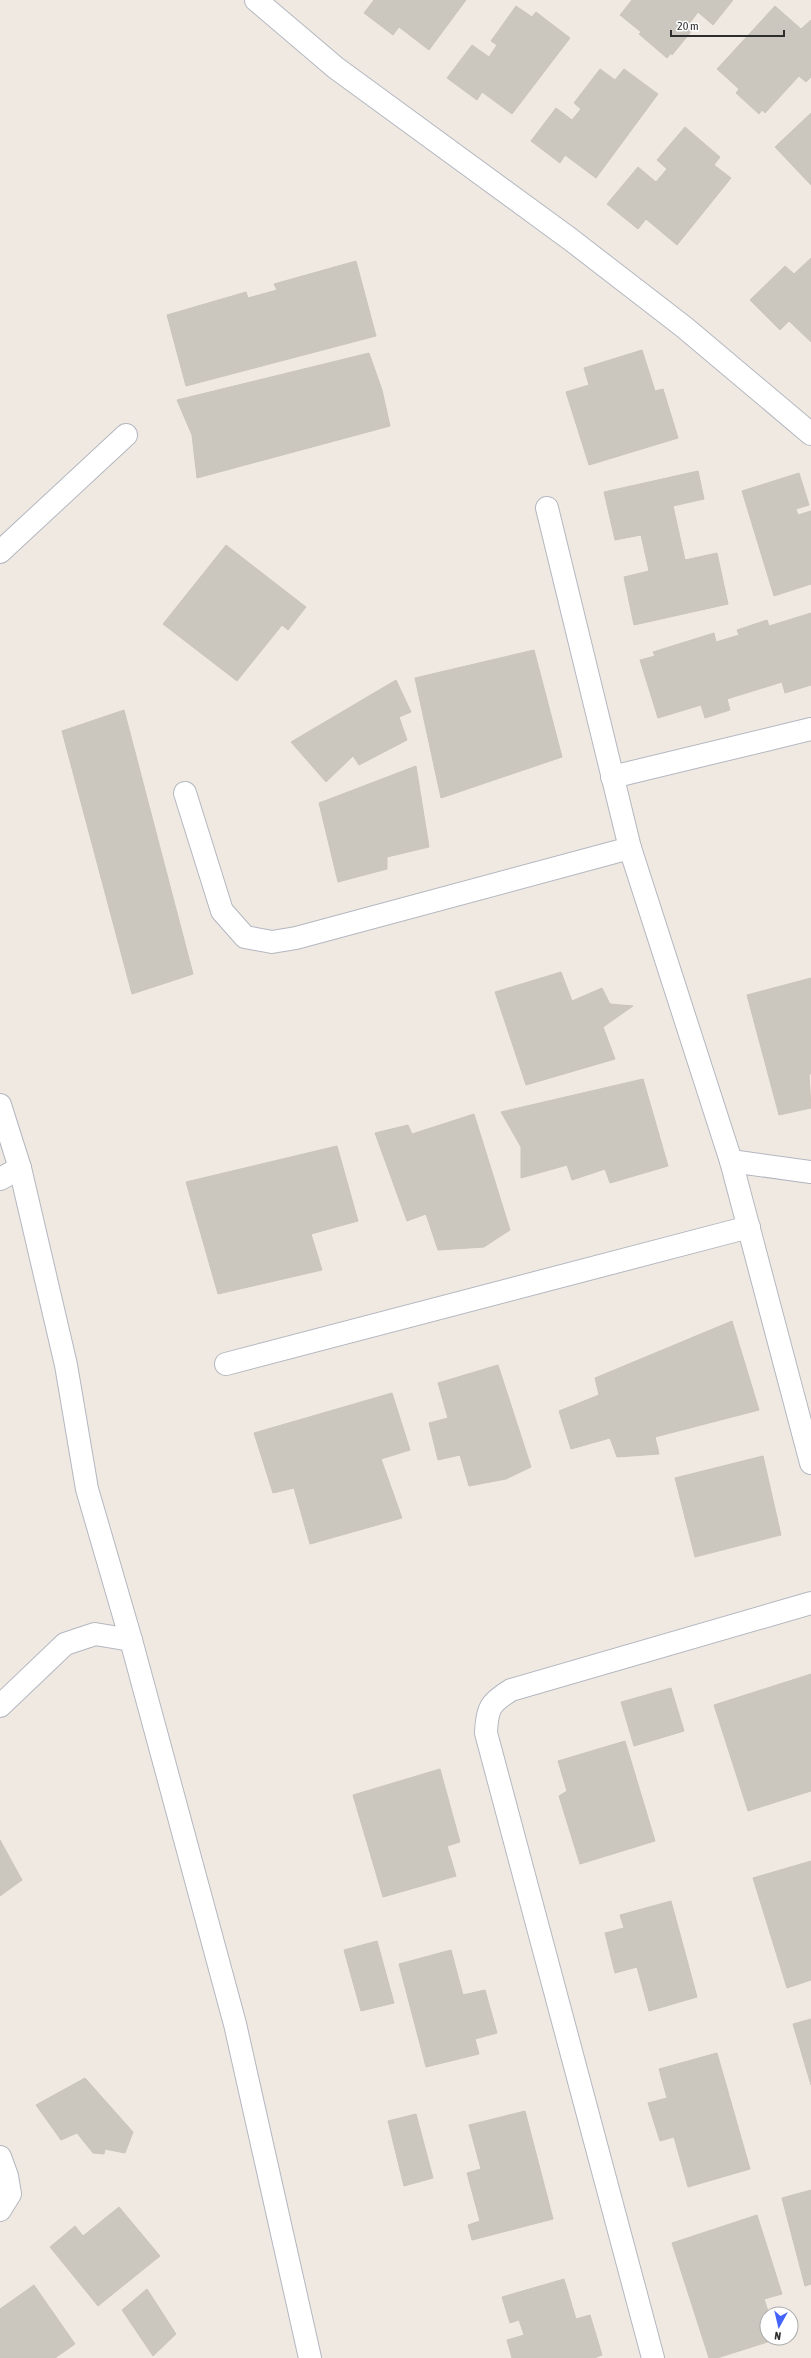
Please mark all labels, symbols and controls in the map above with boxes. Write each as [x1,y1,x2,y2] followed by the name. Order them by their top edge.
[671,12,784,38] scale bar
[677,19,699,33] text: 20 m
[759,2306,799,2346] north arrow
[774,2330,782,2342] text: N

